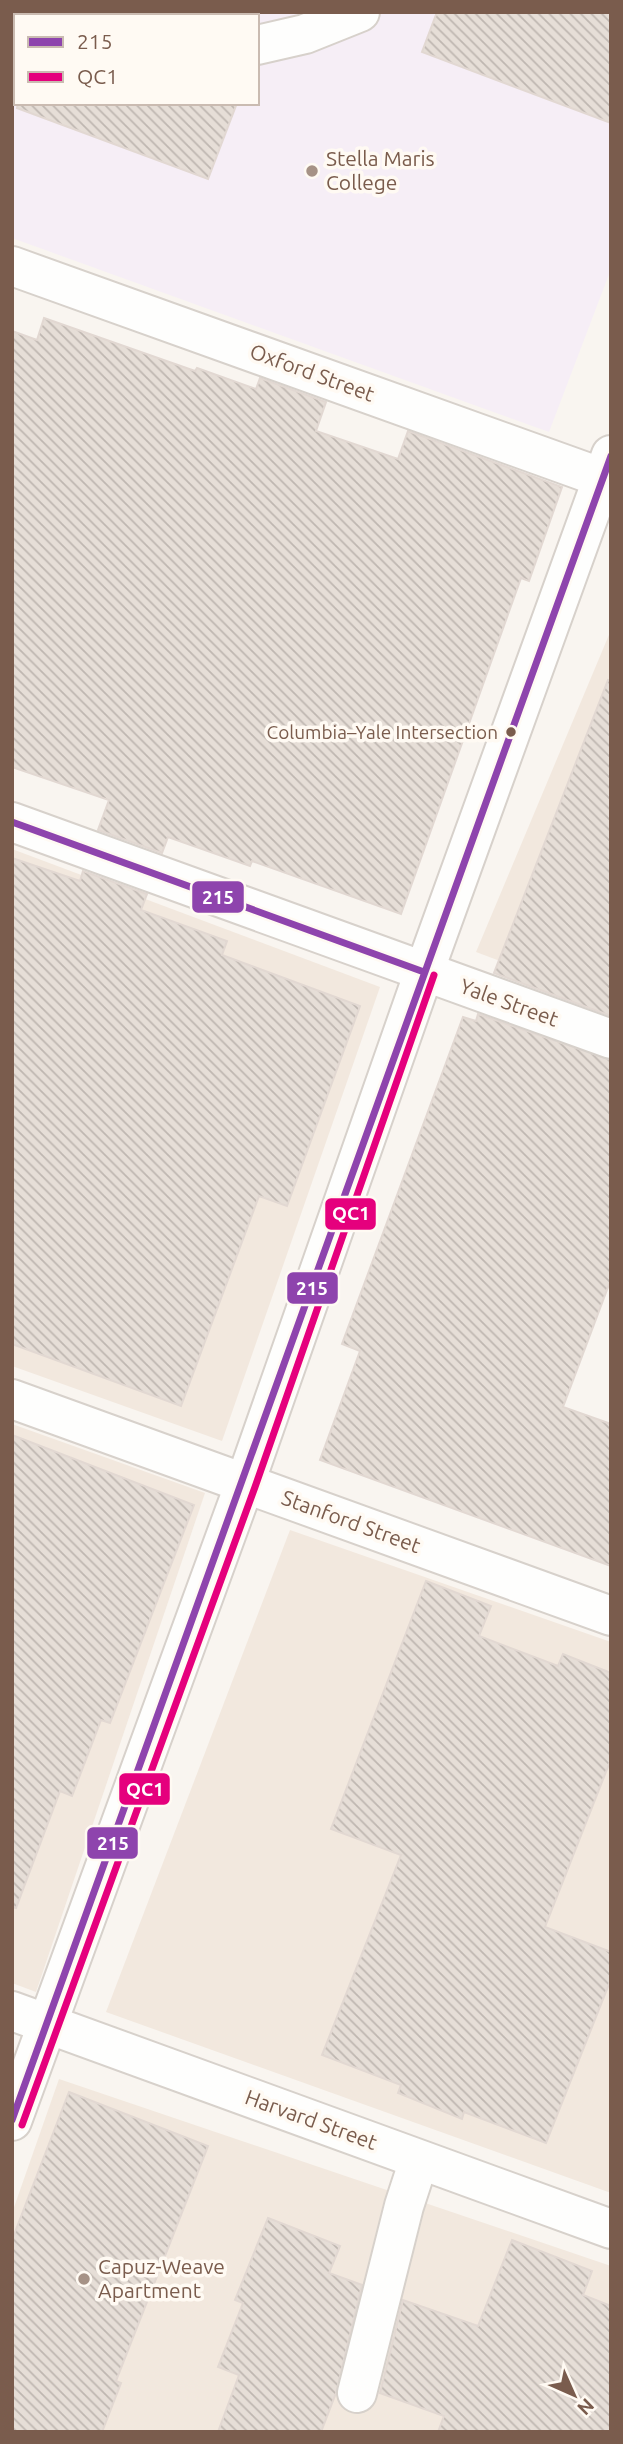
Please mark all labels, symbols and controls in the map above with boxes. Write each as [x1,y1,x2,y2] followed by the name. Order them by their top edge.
[14,14,259,105] legend
[77,29,113,53] text: 215
[77,64,118,88] text: QC1
[326,146,435,194] place label: Stella Maris College
[304,163,320,179] marker: Stella Maris College
[247,338,378,406] street label: Oxford Street
[267,721,498,743] place label: Columbia–Yale Intersection
[504,725,518,739] marker: Columbia–Yale Intersection
[191,880,245,914] line badge: 215
[202,886,234,908] text: 215
[457,973,562,1031] street label: Yale Street
[324,1197,377,1231] line badge: QC1
[332,1202,370,1224] text: QC1
[286,1271,339,1305] line badge: 215
[296,1277,328,1299] text: 215
[279,1485,424,1557] street label: Stanford Street
[118,1772,171,1806] line badge: QC1
[126,1778,164,1800] text: QC1
[86,1826,139,1860] line badge: 215
[97,1832,129,1854] text: 215
[242,2084,381,2154] street label: Harvard Street
[98,2254,225,2302] place label: Capuz-Weave Apartment
[76,2271,92,2287] marker: Capuz-Weave Apartment
[539,2360,609,2430] north arrow
[573,2394,599,2420] text: N

